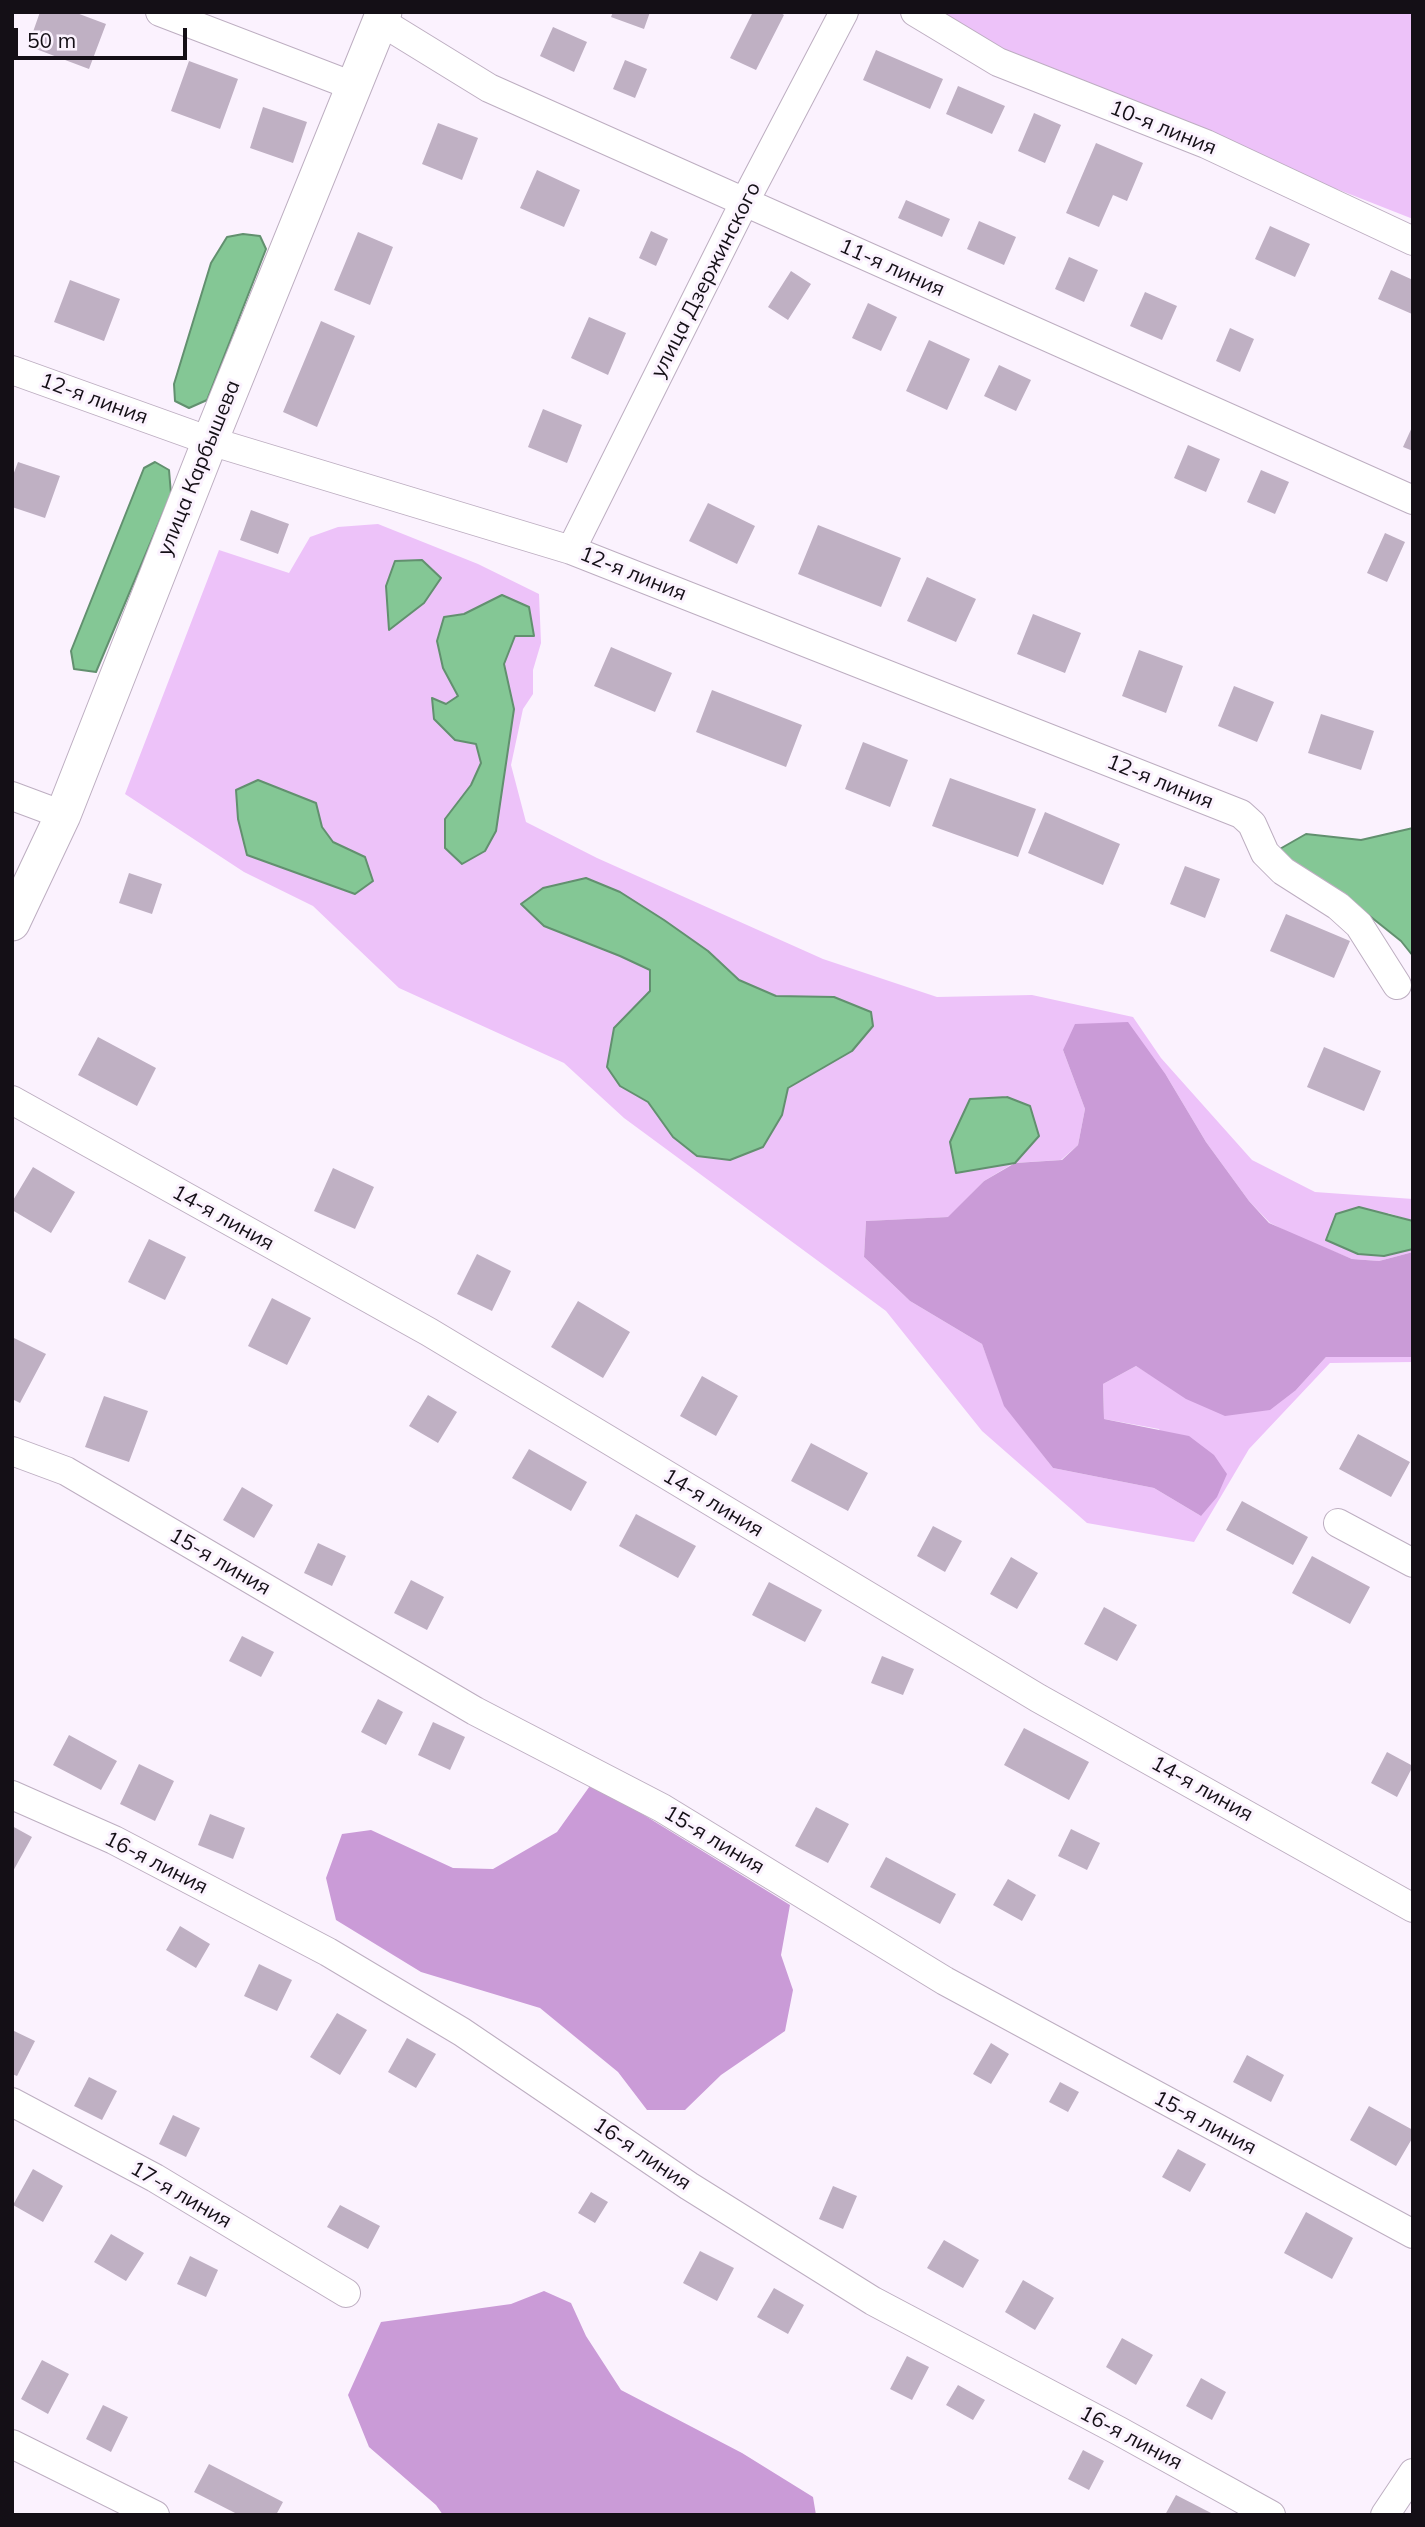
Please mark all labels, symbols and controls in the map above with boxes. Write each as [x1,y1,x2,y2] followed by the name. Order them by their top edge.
[18,14,191,58] scale bar
[27,27,76,53] text: 50 m
[1106,95,1220,161] street label: 10-я линия
[646,178,766,382] street label: улица Дзержинского
[835,234,949,302] street label: 11-я линия
[37,368,151,430] street label: 12-я линия
[152,376,246,560] street label: улица Карбышева
[576,541,690,607] street label: 12-я линия
[1103,749,1217,815] street label: 12-я линия
[168,1180,278,1256] street label: 14-я линия
[658,1463,768,1543] street label: 14-я линия
[165,1523,275,1601] street label: 15-я линия
[1147,1751,1257,1827] street label: 14-я линия
[659,1800,769,1880] street label: 15-я линия
[100,1826,212,1900] street label: 16-я линия
[1149,2085,1261,2161] street label: 15-я линия
[588,2112,696,2196] street label: 16-я линия
[126,2156,236,2234] street label: 17-я линия
[1075,2400,1187,2476] street label: 16-я линия

